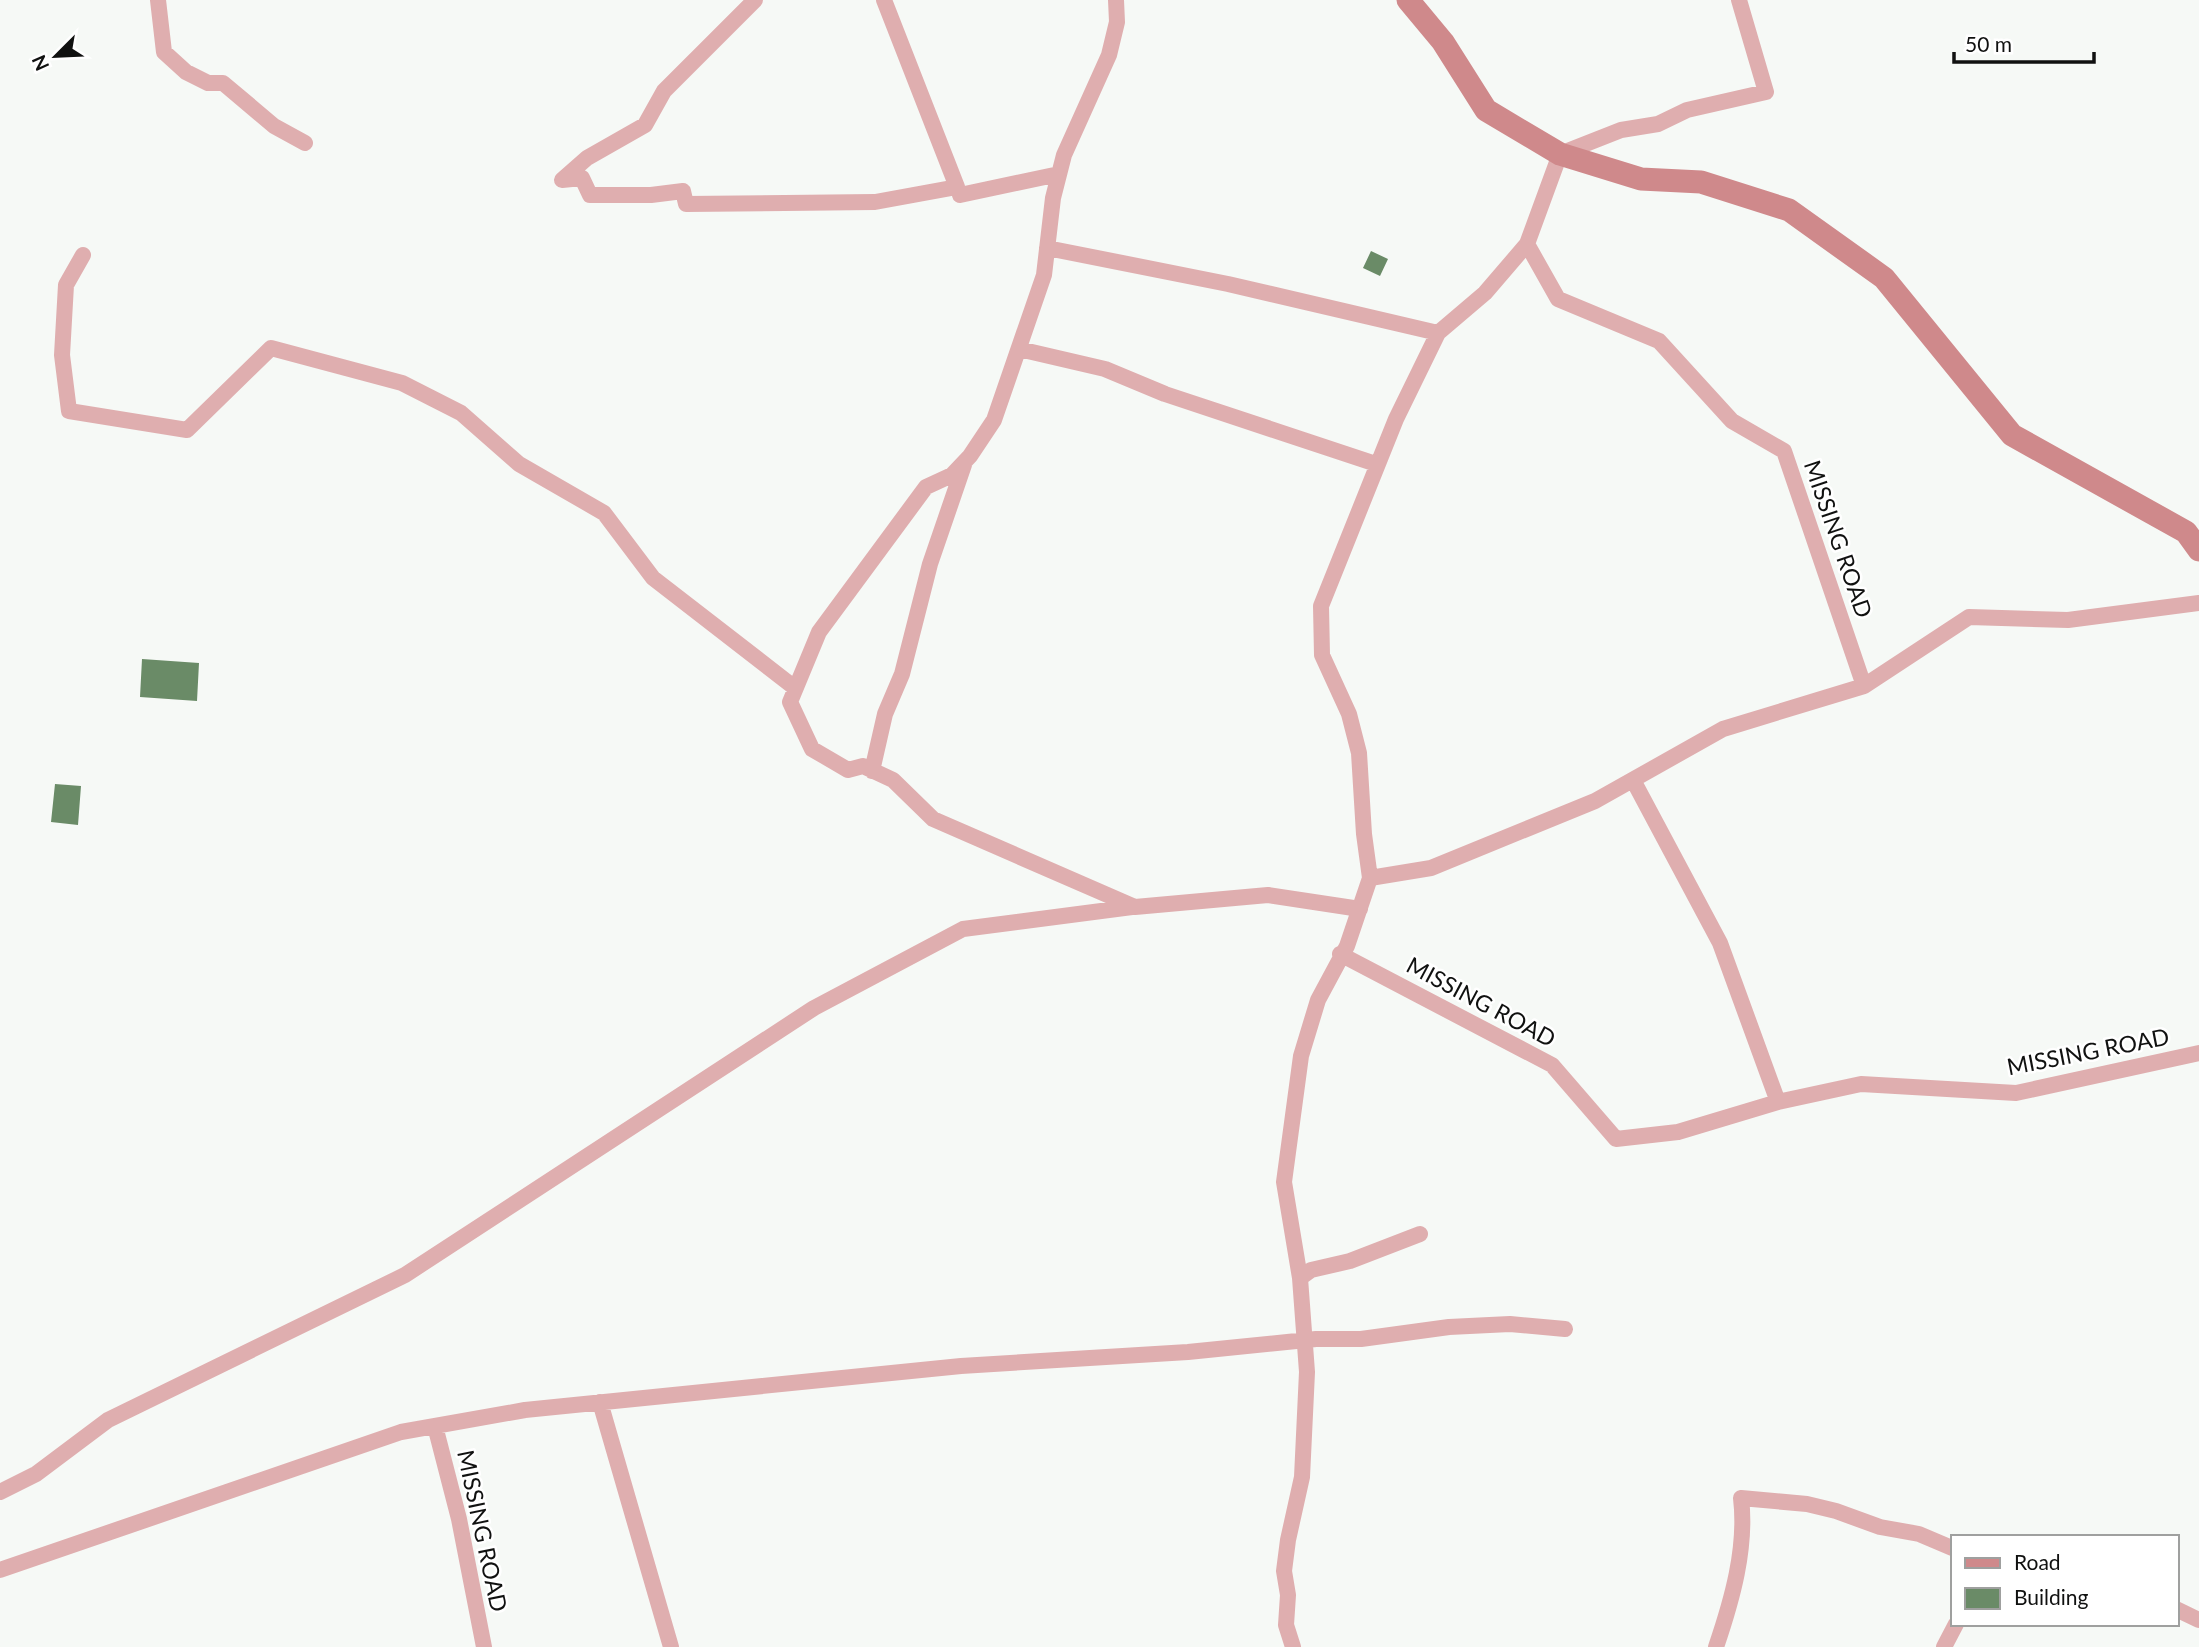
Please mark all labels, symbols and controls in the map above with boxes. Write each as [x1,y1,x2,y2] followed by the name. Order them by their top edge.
[21,21,91,91] north arrow
[1954,21,2094,65] scale bar
[1965,31,2012,56] text: 50 m
[27,52,53,74] text: N
[1799,456,1879,621] street label: MISSING ROAD
[1402,950,1561,1052] street label: MISSING ROAD
[2004,1022,2171,1080] street label: MISSING ROAD
[452,1447,514,1614] street label: MISSING ROAD
[1951,1535,2178,1626] legend
[2014,1549,2061,1574] text: Road
[2014,1584,2089,1609] text: Building

